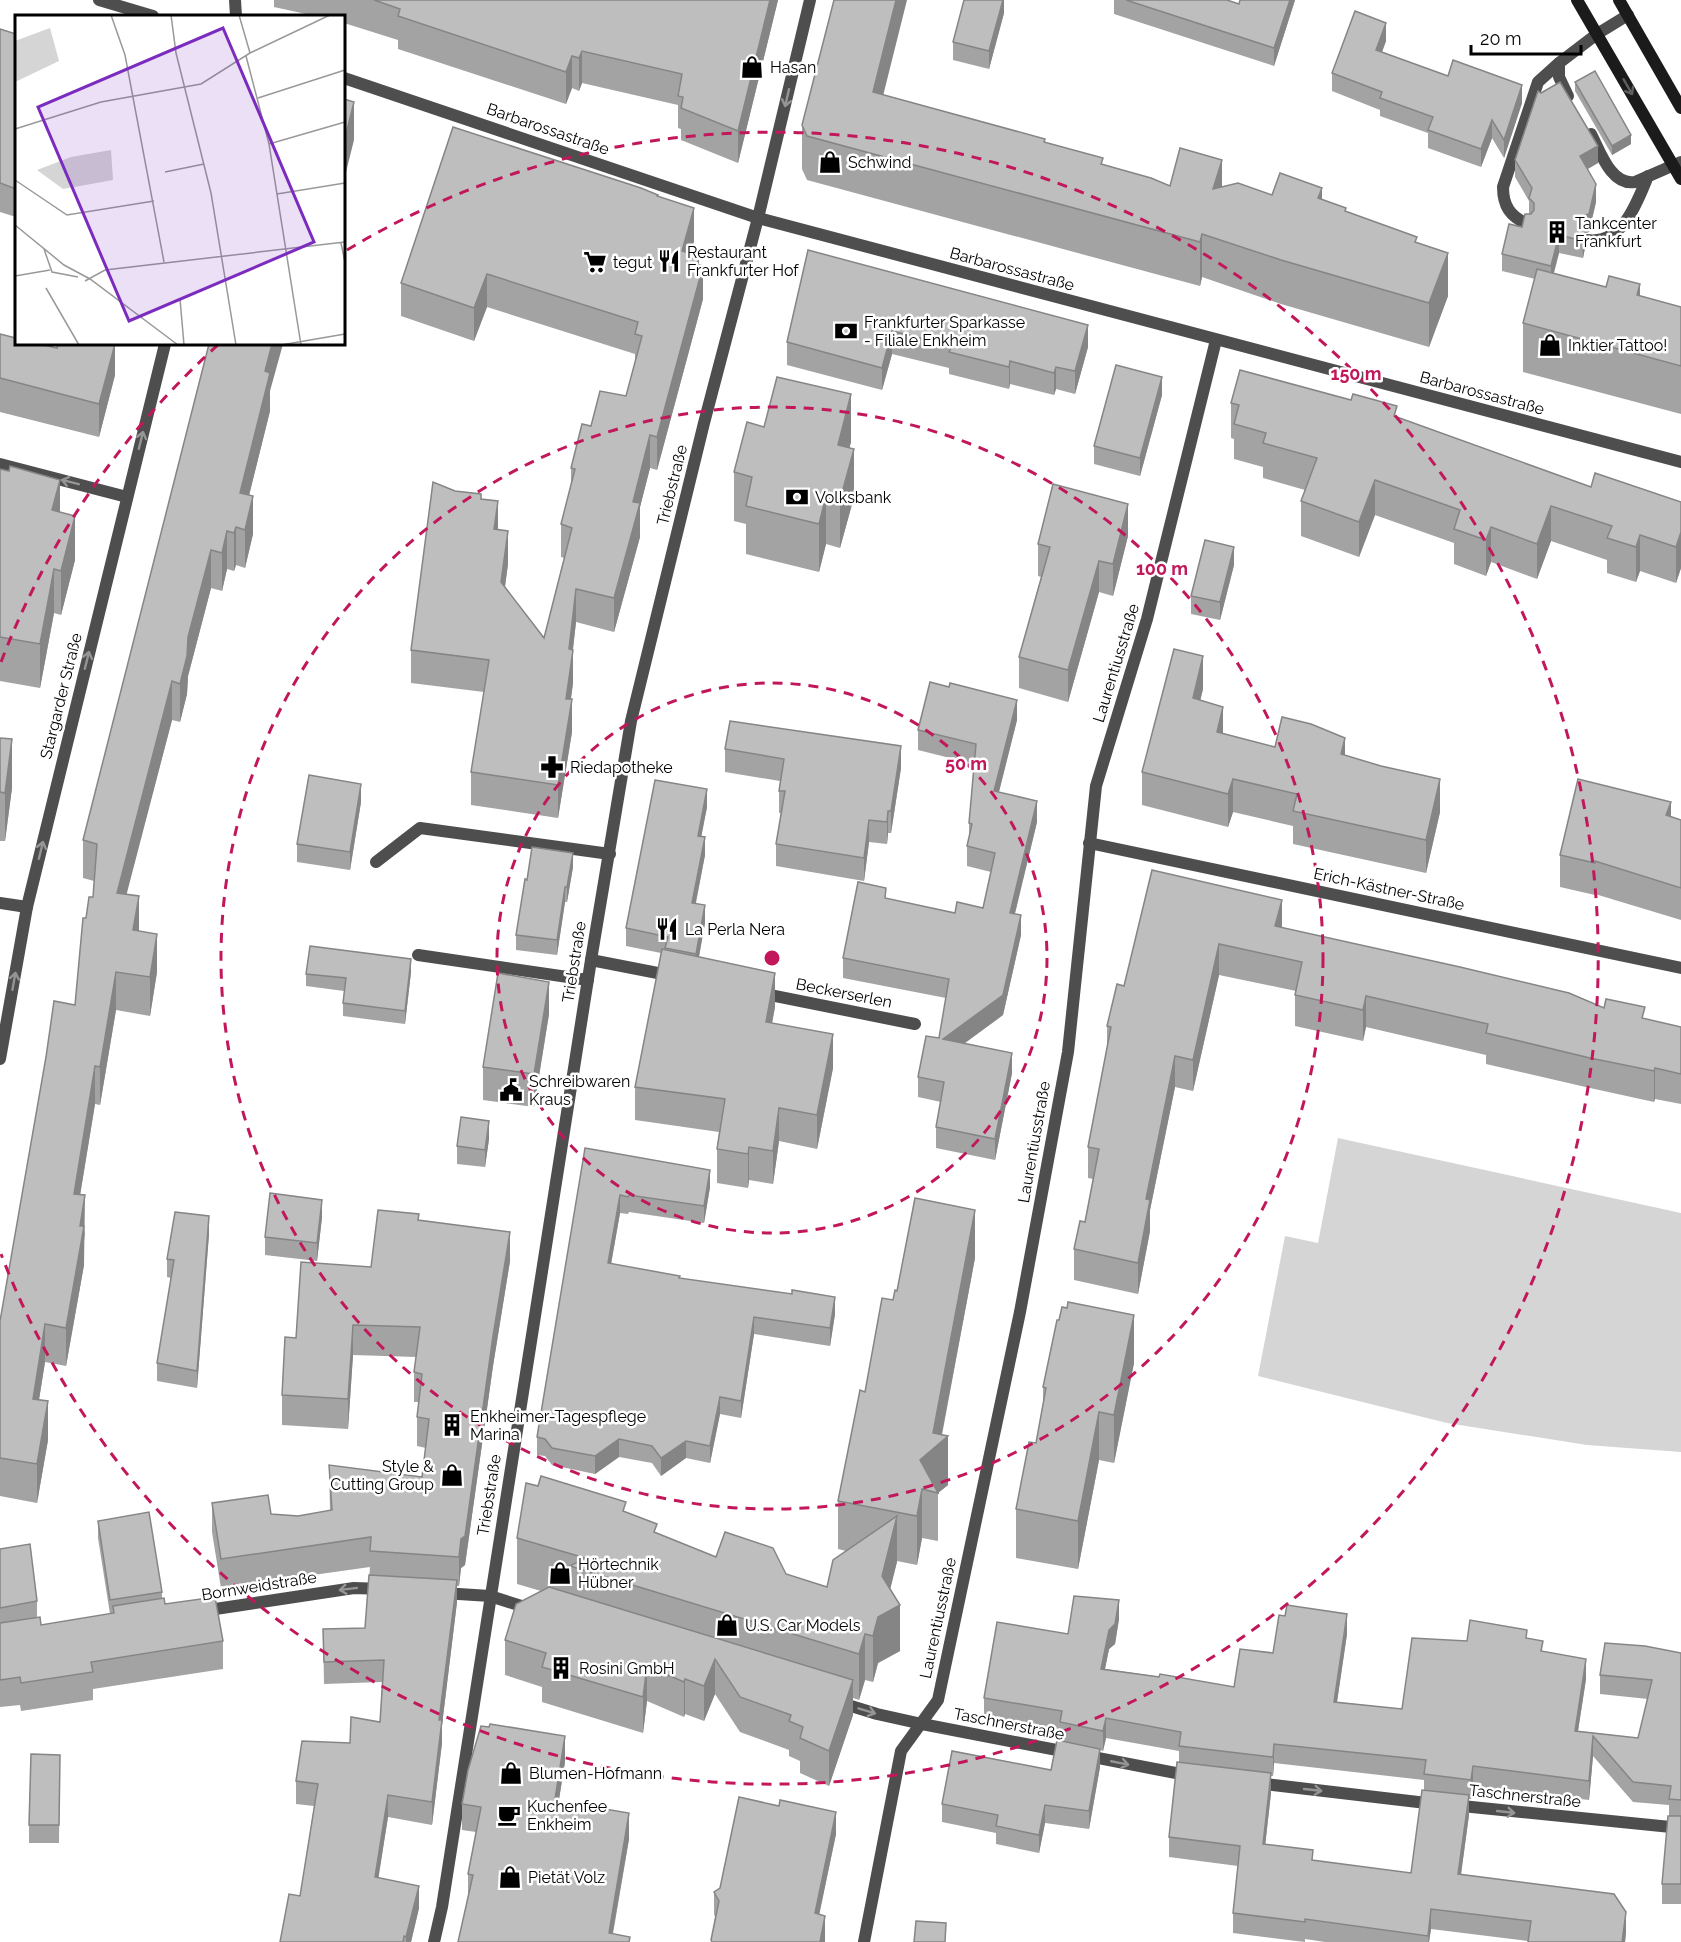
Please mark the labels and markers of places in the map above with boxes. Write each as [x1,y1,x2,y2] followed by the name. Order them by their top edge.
[739,54,765,80] shop icon: Hasan
[770,58,816,77] place label: Hasan
[817,149,843,175] shop icon: Schwind
[848,153,911,172] place label: Schwind
[1575,214,1657,251] place label: Tankcenter Frankfurt
[1544,219,1570,245] building icon: Tankcenter Frankfurt
[687,243,799,280] place label: Restaurant Frankfurter Hof
[656,248,682,274] restaurant icon: Restaurant Frankfurter Hof
[582,249,608,275] supermarket icon: tegut
[613,253,653,272] place label: tegut
[864,313,1025,350] place label: Frankfurter Sparkasse - Filiale Enkheim
[833,318,859,344] bank icon: Frankfurter Sparkasse - Filiale Enkheim
[1537,332,1563,358] shop icon: Inktier Tattoo!
[1568,336,1667,355] place label: Inktier Tattoo!
[784,484,810,510] bank icon: Volksbank
[815,488,892,507] place label: Volksbank
[539,754,565,780] pharmacy icon: Riedapotheke
[570,758,673,777] place label: Riedapotheke
[654,916,680,942] restaurant icon: La Perla Nera
[685,920,785,939] place label: La Perla Nera
[762,948,782,968] centre of rings
[529,1072,630,1109] place label: Schreibwaren Kraus
[498,1077,524,1103] public building icon: Schreibwaren Kraus
[470,1407,646,1444] place label: Enkheimer-Tagespflege Marina
[439,1412,465,1438] building icon: Enkheimer-Tagespflege Marina
[330,1457,434,1494] place label: Style & Cutting Group
[439,1462,465,1488] shop icon: Style & Cutting Group
[578,1555,659,1592] place label: Hörtechnik Hübner
[547,1560,573,1586] shop icon: Hörtechnik Hübner
[714,1612,740,1638] shop icon: U.S. Car Models
[745,1616,861,1635] place label: U.S. Car Models
[548,1655,574,1681] building icon: Rosini GmbH
[579,1659,675,1678] place label: Rosini GmbH
[498,1760,524,1786] shop icon: Blumen-Hofmann
[529,1764,662,1783] place label: Blumen-Hofmann
[527,1797,607,1834] place label: Kuchenfee Enkheim
[496,1802,522,1828] cafe icon: Kuchenfee Enkheim
[497,1864,523,1890] shop icon: Pietät Volz
[528,1868,605,1887] place label: Pietät Volz

